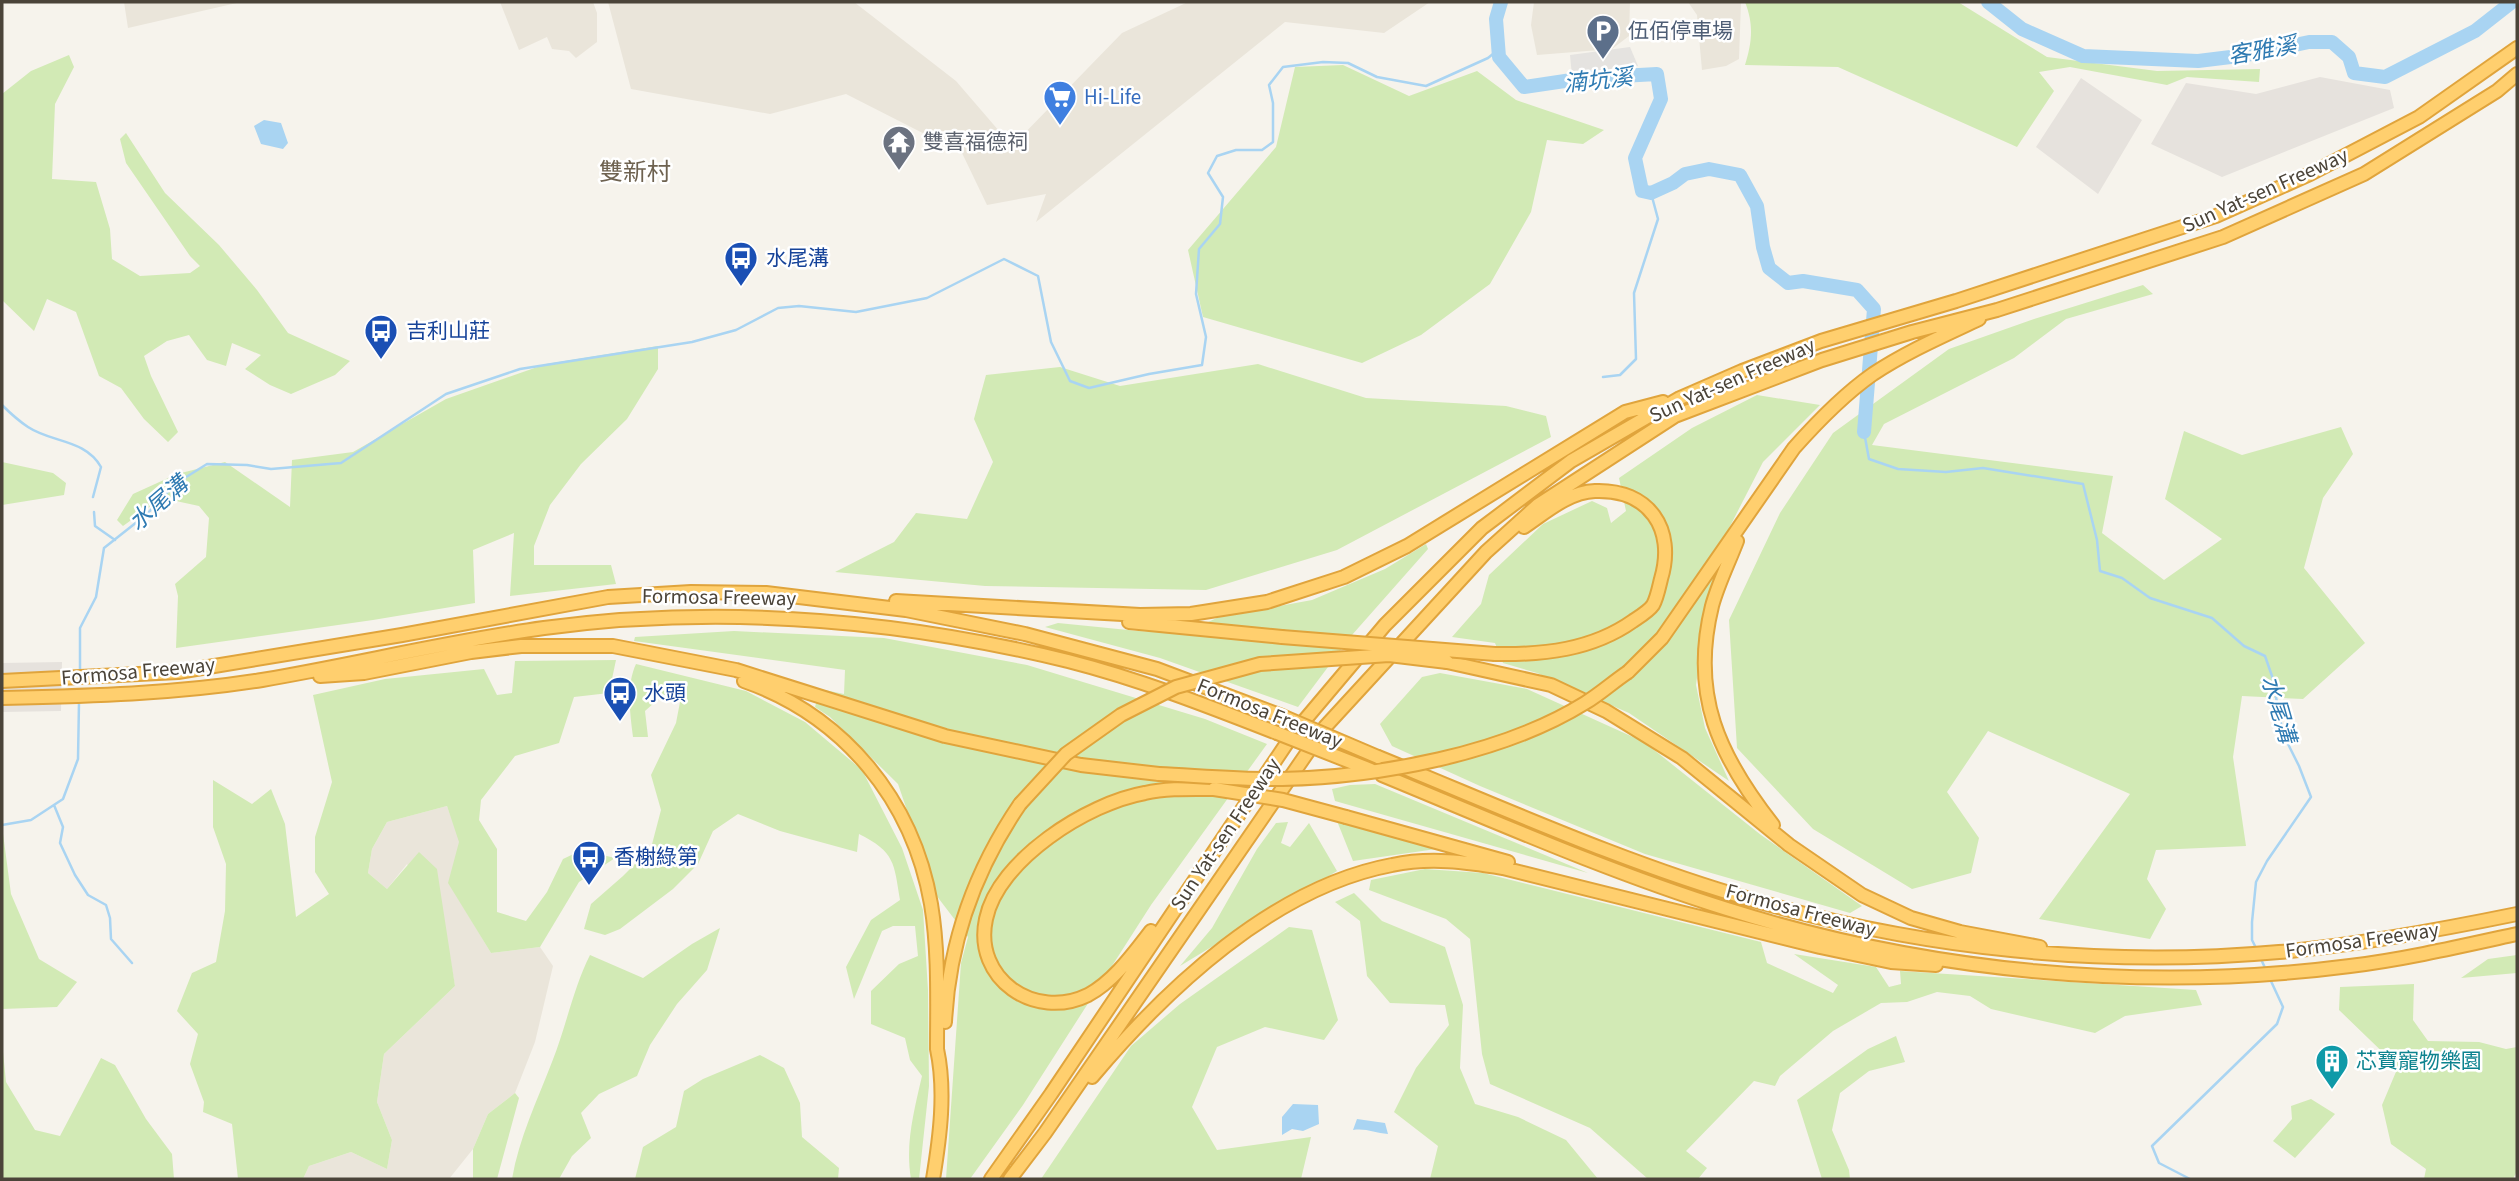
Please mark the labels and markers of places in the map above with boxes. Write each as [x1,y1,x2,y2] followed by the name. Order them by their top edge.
[1584,12,1622,61] parking icon: 伍佰停車場
[1628,16,1733,46] place label: 伍佰停車場
[1041,78,1079,127] supermarket icon: Hi-Life
[1084,82,1141,112] place label: Hi-Life
[880,123,918,172] temple icon: 雙喜福德祠
[923,127,1028,157] place label: 雙喜福德祠
[722,239,760,288] bus stop icon: 水尾溝
[766,243,829,273] place label: 水尾溝
[362,312,400,361] bus stop icon: 吉利山莊
[406,316,490,346] place label: 吉利山莊
[601,674,639,723] bus stop icon: 水頭
[644,678,686,708] place label: 水頭
[570,838,608,887] bus stop icon: 香榭綠第
[614,842,698,872] place label: 香榭綠第
[2313,1042,2351,1091] building icon: 芯寶寵物樂園
[2356,1046,2482,1076] place label: 芯寶寵物樂園

